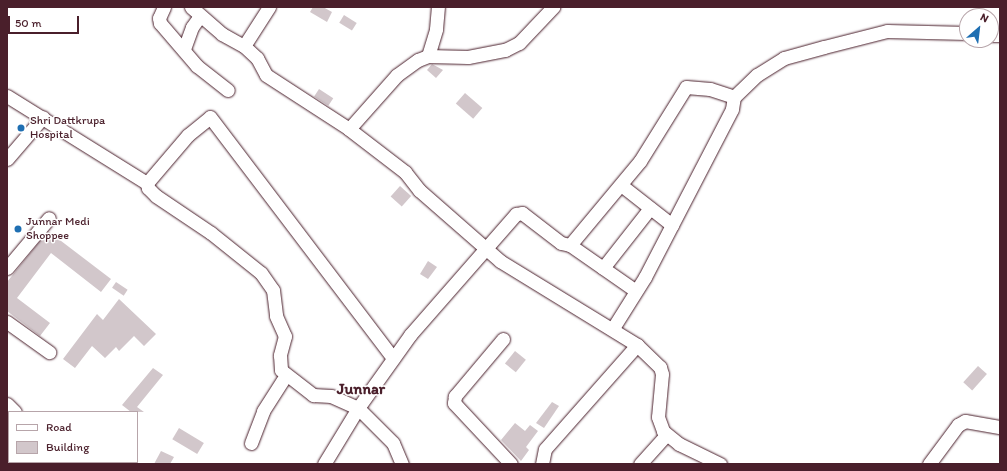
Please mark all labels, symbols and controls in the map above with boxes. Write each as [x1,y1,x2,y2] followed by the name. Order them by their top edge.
[10,8,81,34] scale bar
[959,8,999,48] north arrow
[978,10,991,25] text: N
[15,16,41,30] text: 50 m
[30,114,106,142] place label: Shri Dattkrupa Hospital
[15,122,27,134] marker: Shri Dattkrupa Hospital
[26,215,90,243] place label: Junnar Medi Shoppee
[13,224,23,234] marker: Junnar Medi Shoppee
[337,379,385,399] district label: Junnar
[8,411,138,463] legend
[46,420,72,434] text: Road
[46,440,89,454] text: Building

